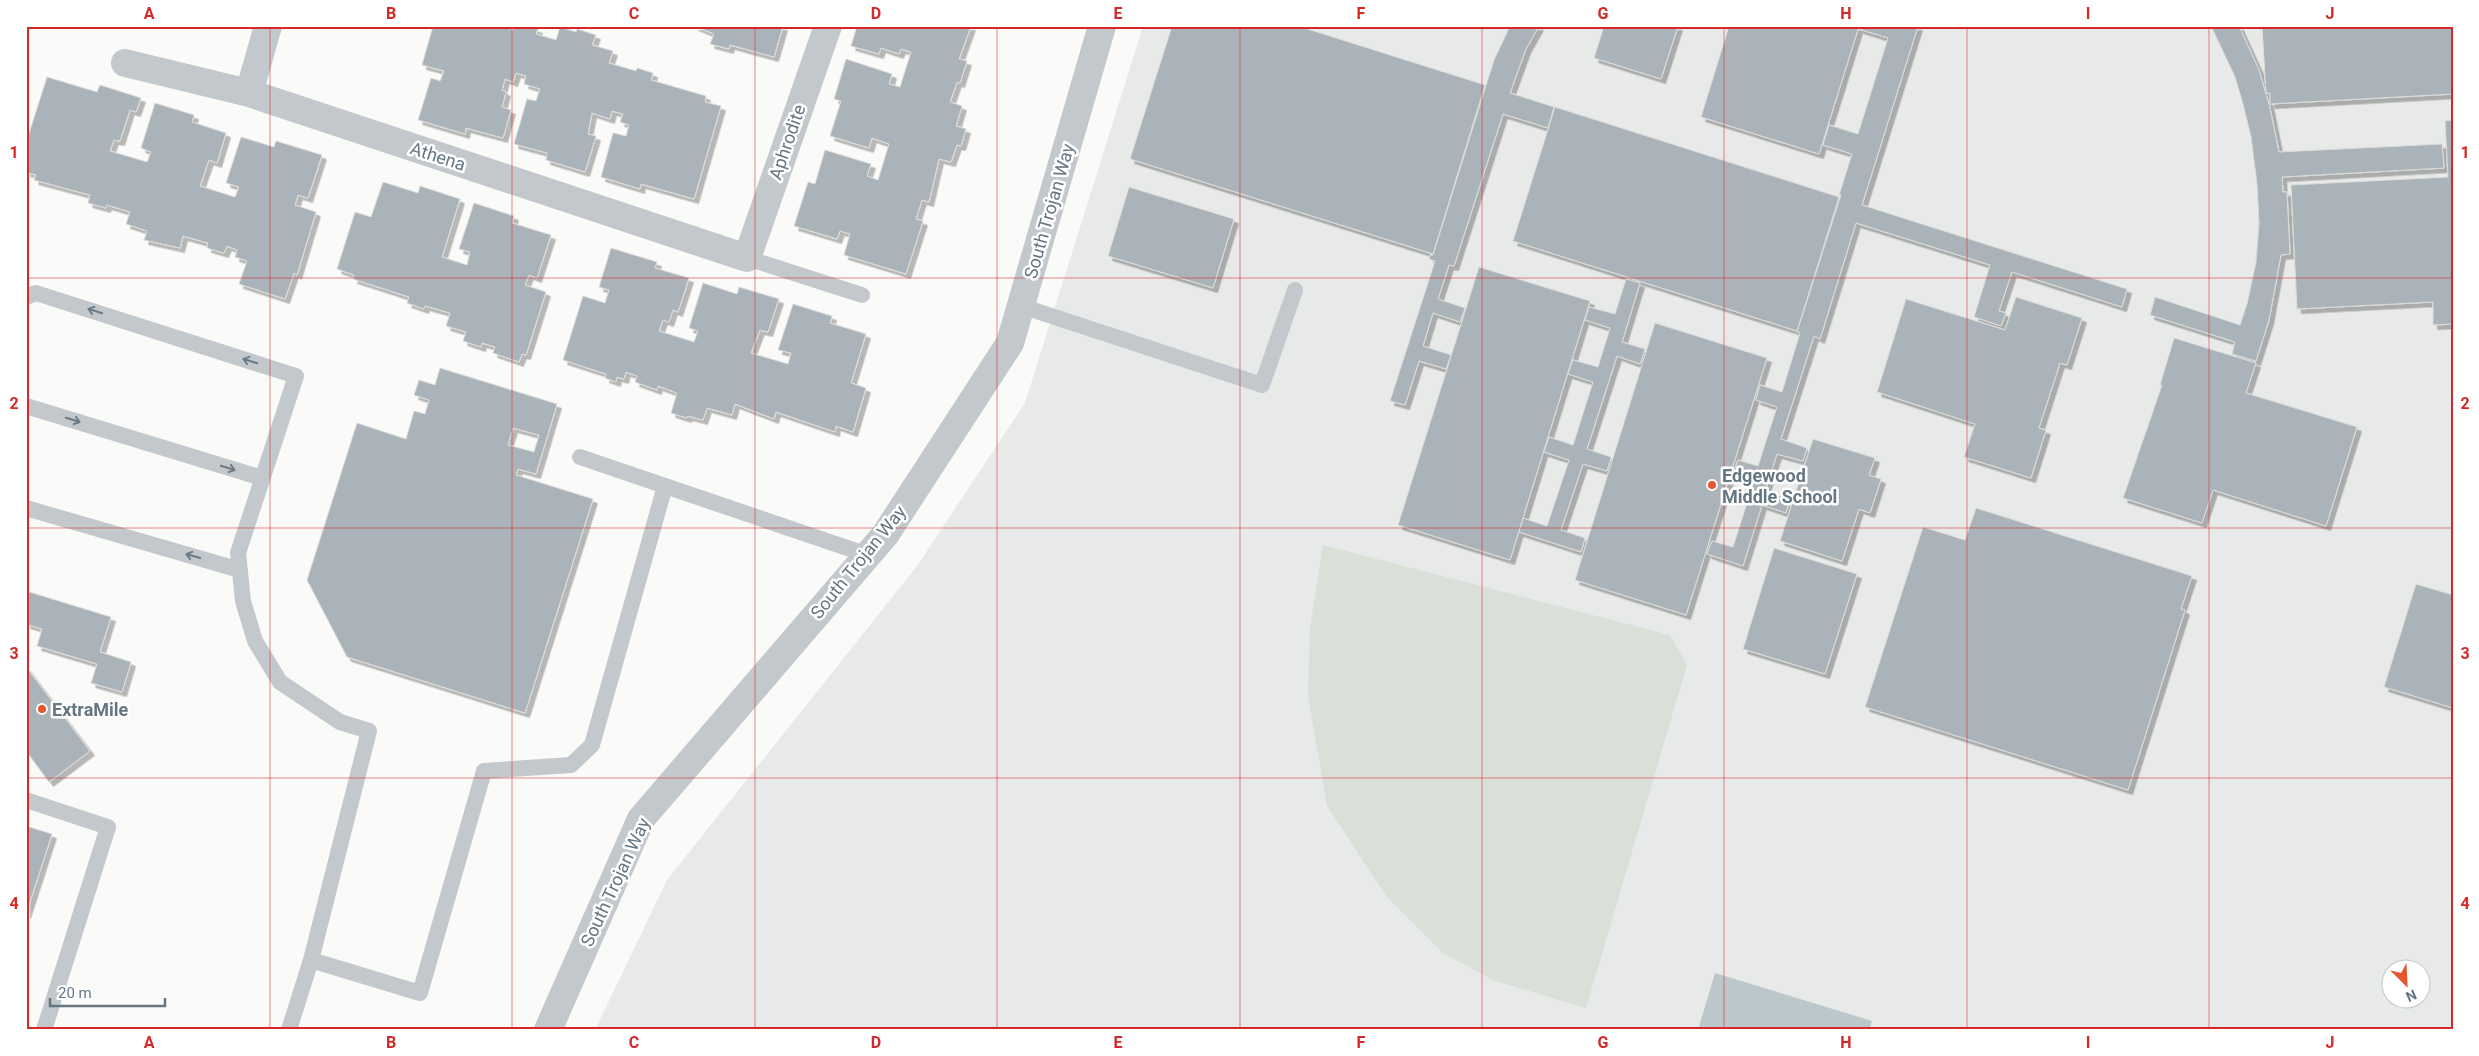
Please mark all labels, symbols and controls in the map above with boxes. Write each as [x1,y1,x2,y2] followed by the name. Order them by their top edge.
[144,4,155,23] text: A
[386,4,396,23] text: B
[629,4,639,23] text: C
[871,4,881,23] text: D
[1114,4,1123,23] text: E
[1357,4,1366,23] text: F
[1598,4,1609,23] text: G
[1840,4,1852,23] text: H
[2086,4,2090,23] text: I
[2326,4,2334,23] text: J
[764,102,810,182] street label: Aphrodite
[408,137,468,175] street label: Athena
[1020,141,1078,281] street label: South Trojan Way
[9,143,19,162] text: 1
[2460,143,2470,162] text: 1
[87,306,103,316] one-way arrow
[242,356,258,366] one-way arrow
[9,394,19,413] text: 2
[2460,394,2470,413] text: 2
[64,416,80,425] one-way arrow
[220,463,236,473] one-way arrow
[1722,465,1837,507] place label: Edgewood Middle School
[1706,479,1718,491] marker: Edgewood Middle School
[806,501,910,623] street label: South Trojan Way
[185,551,201,561] one-way arrow
[9,644,19,663] text: 3
[2460,644,2470,663] text: 3
[52,699,129,720] place label: ExtraMile
[36,703,48,715] marker: ExtraMile
[576,814,654,950] street label: South Trojan Way
[9,894,19,913] text: 4
[2460,894,2470,913] text: 4
[2382,958,2432,1008] north arrow
[50,976,165,1008] scale bar
[58,984,92,1002] text: 20 m
[2404,987,2419,1005] text: N
[144,1033,155,1052] text: A
[386,1033,396,1052] text: B
[629,1033,639,1052] text: C
[871,1033,881,1052] text: D
[1114,1033,1123,1052] text: E
[1357,1033,1366,1052] text: F
[1598,1033,1609,1052] text: G
[1840,1033,1852,1052] text: H
[2086,1033,2090,1052] text: I
[2326,1033,2334,1052] text: J

